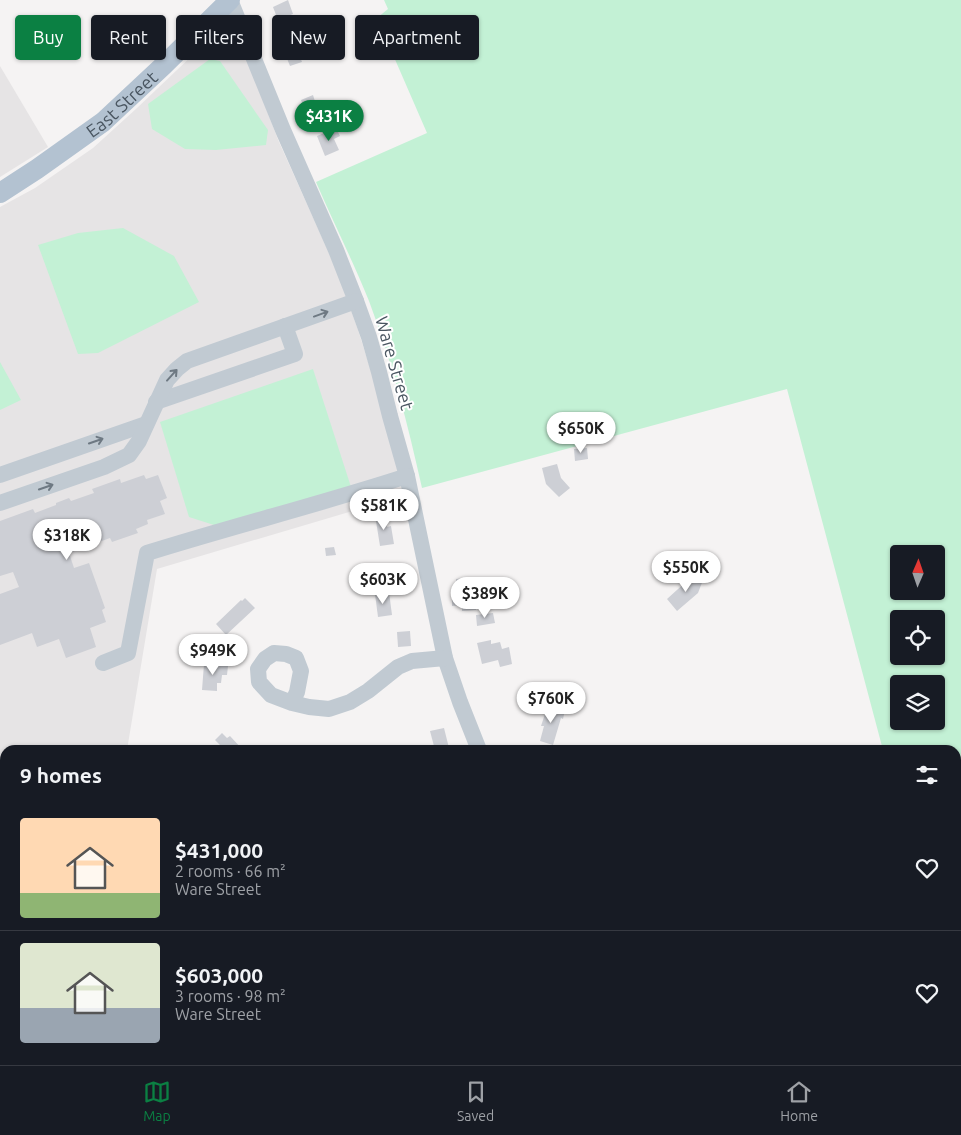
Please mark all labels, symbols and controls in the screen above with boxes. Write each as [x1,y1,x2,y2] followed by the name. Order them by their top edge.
[15,15,81,60] chip: Buy
[91,15,166,60] chip: Rent
[176,15,262,60] chip: Filters
[272,15,345,60] chip: New
[355,15,479,60] chip: Apartment
[82,67,161,141] street label: East Street
[294,100,364,142] pin: $431K
[306,107,352,125] text: $431K
[312,309,328,318] one-way arrow
[372,314,418,412] street label: Ware Street
[166,369,178,382] one-way arrow
[546,412,616,454] pin: $650K
[558,419,604,437] text: $650K
[87,436,103,445] one-way arrow
[38,482,53,491] one-way arrow
[349,488,419,531] pin: $581K
[361,496,407,514] text: $581K
[32,518,102,561] pin: $318K
[44,526,90,544] text: $318K
[890,545,945,600] north arrow
[890,545,945,730] map controls
[651,550,721,593] pin: $550K
[663,558,709,576] text: $550K
[348,562,418,605] pin: $603K
[360,570,406,588] text: $603K
[450,576,520,619] pin: $389K
[462,584,508,602] text: $389K
[890,610,945,665] button: locate
[178,634,248,676] pin: $949K
[190,641,236,659] text: $949K
[890,675,945,730] button: layers
[516,682,586,724] pin: $760K
[528,689,574,707] text: $760K
[913,761,941,789] icon: filters
[20,763,102,787] text: 9 homes
[60,838,120,898] icon: home
[175,838,263,862] text: $431,000
[913,854,941,882] icon: heart
[175,862,286,880] text: 2 rooms · 66 m²
[175,880,261,898] text: Ware Street
[60,963,120,1023] icon: home
[175,963,263,987] text: $603,000
[913,979,941,1007] icon: heart
[175,987,286,1005] text: 3 rooms · 98 m²
[175,1005,261,1023] text: Ware Street
[143,1078,171,1124] tab: Map
[457,1078,494,1124] tab: Saved
[780,1078,818,1124] tab: Home

